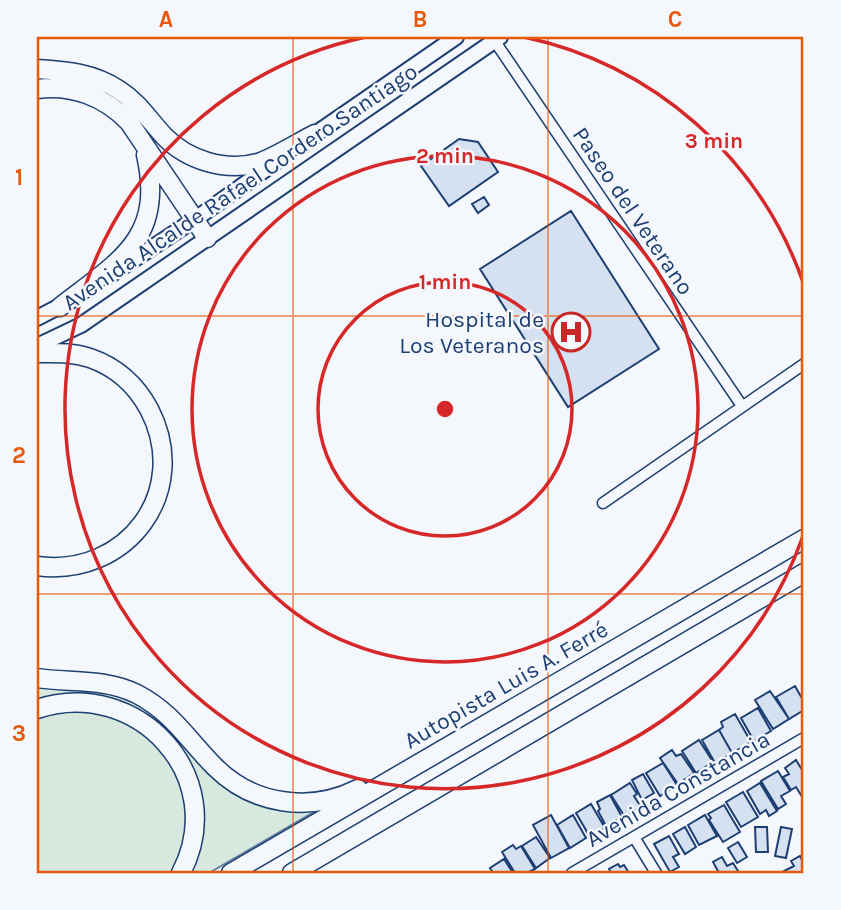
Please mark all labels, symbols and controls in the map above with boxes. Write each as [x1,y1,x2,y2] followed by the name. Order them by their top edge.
[159,6,173,33] text: A
[413,6,427,33] text: B
[668,6,682,33] text: C
[58,58,422,316] street label: Avenida Alcalde Rafael Cordero Santiago
[567,122,699,300] street label: Paseo del Veterano
[685,129,743,153] text: 3 min
[416,144,474,168] text: 2 min
[15,164,23,191] text: 1
[419,270,471,294] text: 1 min
[399,306,544,359] place label: Hospital de Los Veteranos
[550,311,592,353] hospital icon: Hospital de Los Veteranos
[433,397,457,421] centre of rings
[12,442,26,469] text: 2
[399,616,613,754] street label: Autopista Luis A. Ferré
[12,720,26,747] text: 3
[581,725,775,853] street label: Avenida Constancia

